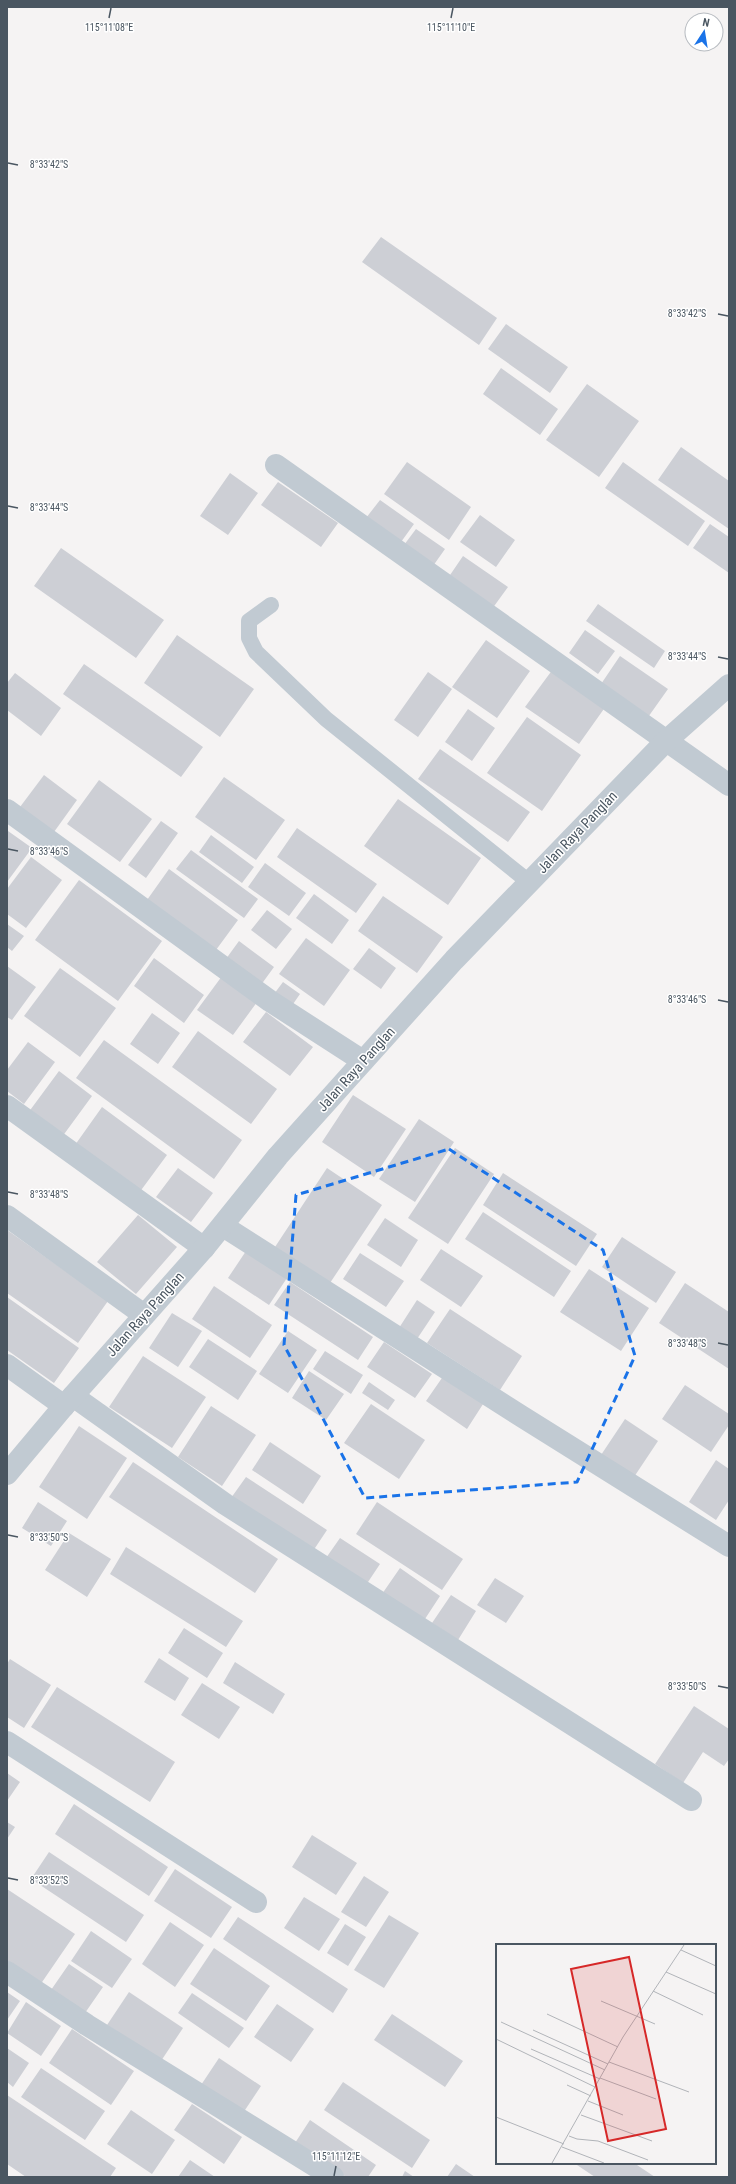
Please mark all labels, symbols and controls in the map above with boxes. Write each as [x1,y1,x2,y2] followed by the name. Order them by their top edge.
[684,12,724,52] north arrow
[701,16,711,30] text: N
[85,22,133,33] text: 115°11'08"E
[427,22,475,33] text: 115°11'10"E
[30,159,68,170] text: 8°33'42"S
[668,308,706,319] text: 8°33'42"S
[30,502,68,513] text: 8°33'44"S
[668,651,706,662] text: 8°33'44"S
[534,788,620,876] street label: Jalan Raya Panglan
[30,846,68,857] text: 8°33'46"S
[668,994,706,1005] text: 8°33'46"S
[314,1024,398,1114] street label: Jalan Raya Panglan
[30,1189,68,1200] text: 8°33'48"S
[103,1269,187,1359] street label: Jalan Raya Panglan
[668,1338,706,1349] text: 8°33'48"S
[30,1532,68,1543] text: 8°33'50"S
[668,1681,706,1692] text: 8°33'50"S
[30,1875,68,1886] text: 8°33'52"S
[496,1944,716,2164] inset map
[312,2151,360,2162] text: 115°11'12"E

